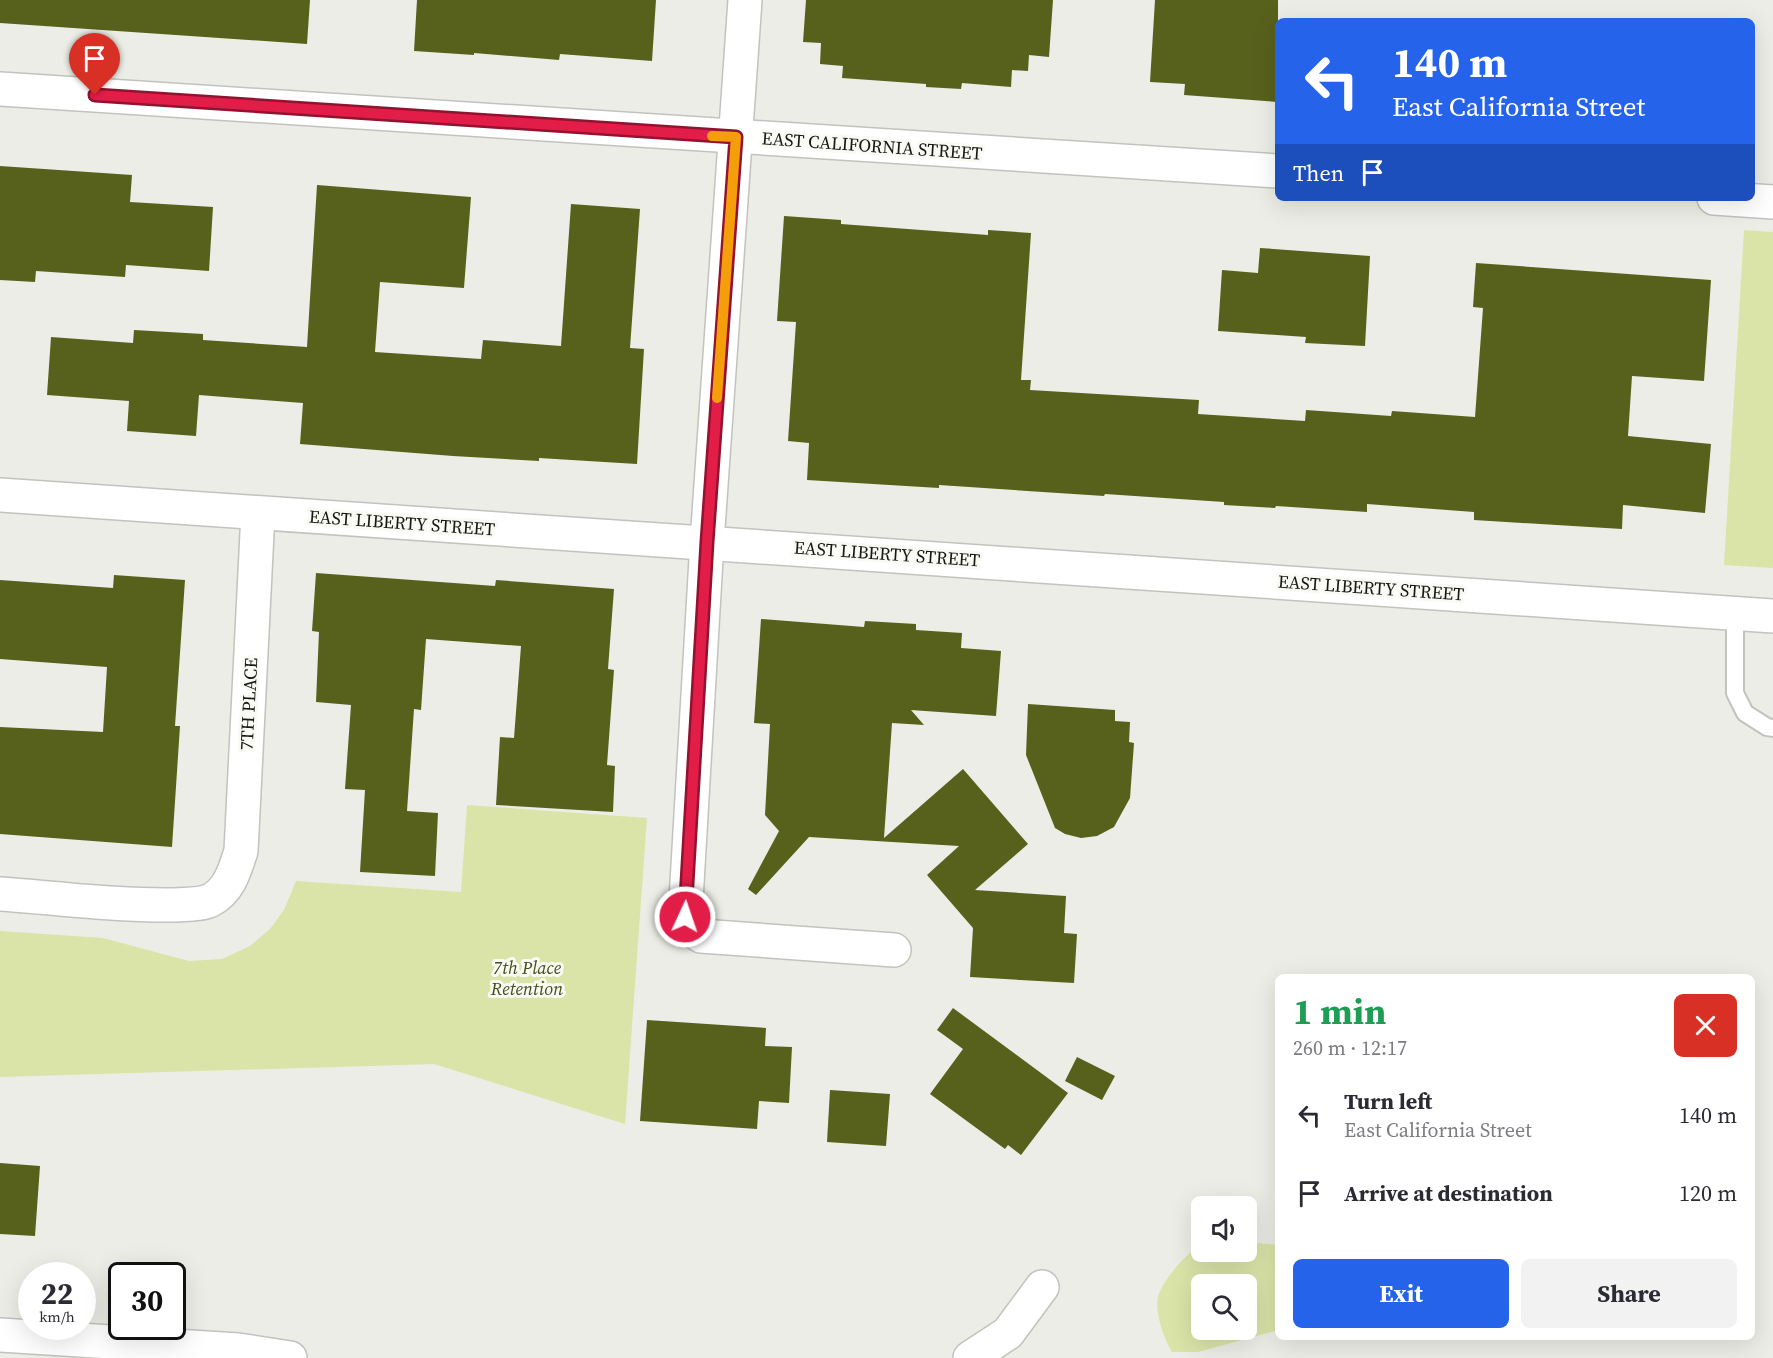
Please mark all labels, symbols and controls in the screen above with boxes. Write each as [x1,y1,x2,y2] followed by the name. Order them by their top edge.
[69,33,120,95] pin
[1392,33,1507,91] text: 140 m
[78,42,111,75] icon: arrive
[1293,42,1371,120] icon: left
[1392,88,1645,125] text: East California Street
[761,125,983,166] street label: EAST CALIFORNIA STREET
[1356,156,1389,189] icon: arrive
[1293,158,1344,188] text: Then
[308,504,496,541] street label: EAST LIBERTY STREET
[793,535,981,572] street label: EAST LIBERTY STREET
[1277,569,1465,606] street label: EAST LIBERTY STREET
[234,657,263,751] street label: 7TH PLACE
[653,885,717,949] position arrow
[490,955,563,1001] park label: 7th Place Retention
[1293,987,1386,1036] text: 1 min
[1674,994,1737,1057] button: close
[1293,1034,1407,1062] text: 260 m · 12:17
[1344,1086,1432,1116] text: Turn left
[1293,1099,1326,1132] icon: left
[1679,1100,1737,1130] text: 140 m
[1344,1116,1532,1144] text: East California Street
[1293,1177,1326,1210] icon: arrive
[1344,1178,1553,1208] text: Arrive at destination
[1679,1178,1737,1208] text: 120 m
[1191,1196,1257,1340] map controls
[1191,1196,1257,1262] button: sound
[1293,1259,1509,1328] button: Exit
[1521,1259,1737,1328] button: Share
[108,1262,186,1340] speed limit sign: 30
[41,1273,73,1314] text: 22
[1191,1274,1257,1340] button: search
[39,1306,75,1327] text: km/h

